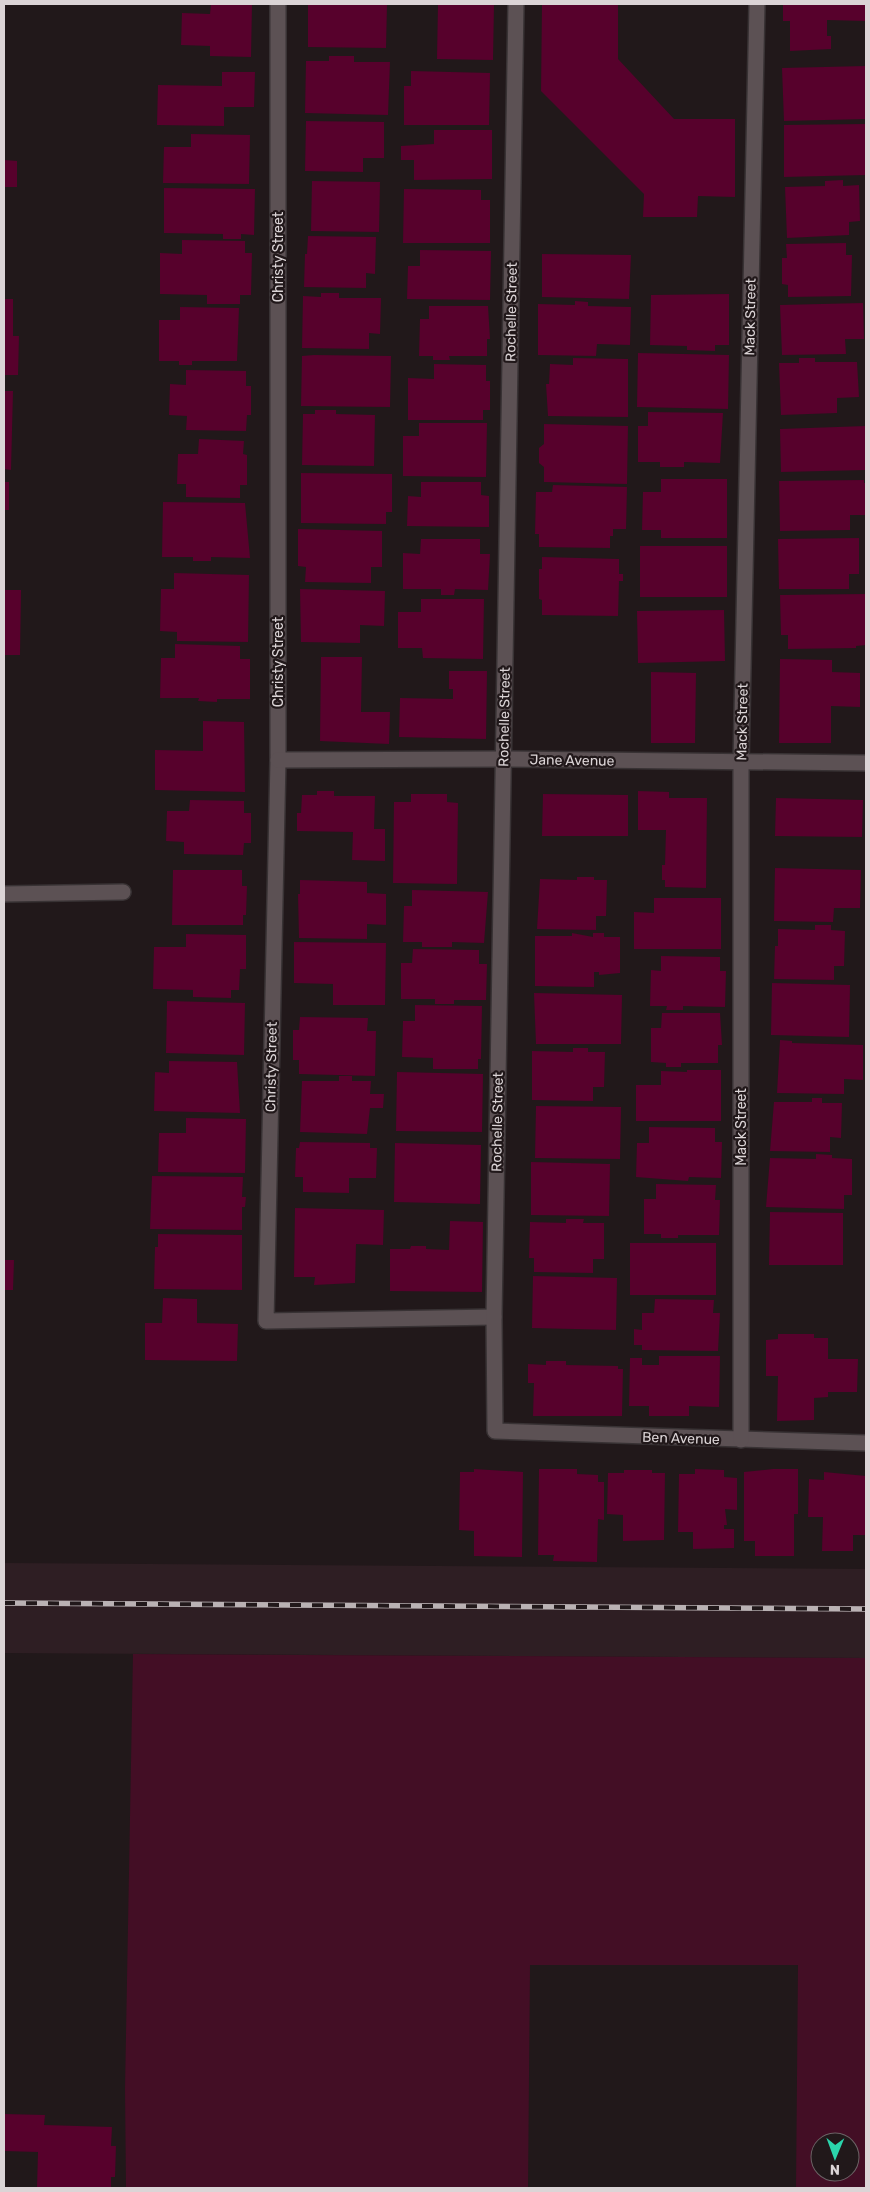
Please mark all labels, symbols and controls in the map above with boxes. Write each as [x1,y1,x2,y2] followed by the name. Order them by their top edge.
[270,211,287,302] street label: Christy Street
[502,261,521,362] street label: Rochelle Street
[741,278,760,356] street label: Mack Street
[270,616,287,707] street label: Christy Street
[495,666,514,767] street label: Rochelle Street
[733,683,752,761] street label: Mack Street
[529,751,615,770] street label: Jane Avenue
[262,1021,281,1112] street label: Christy Street
[488,1071,507,1172] street label: Rochelle Street
[733,1088,750,1166] street label: Mack Street
[642,1429,720,1448] street label: Ben Avenue
[810,2132,860,2182] north arrow
[830,2161,840,2178] text: N

